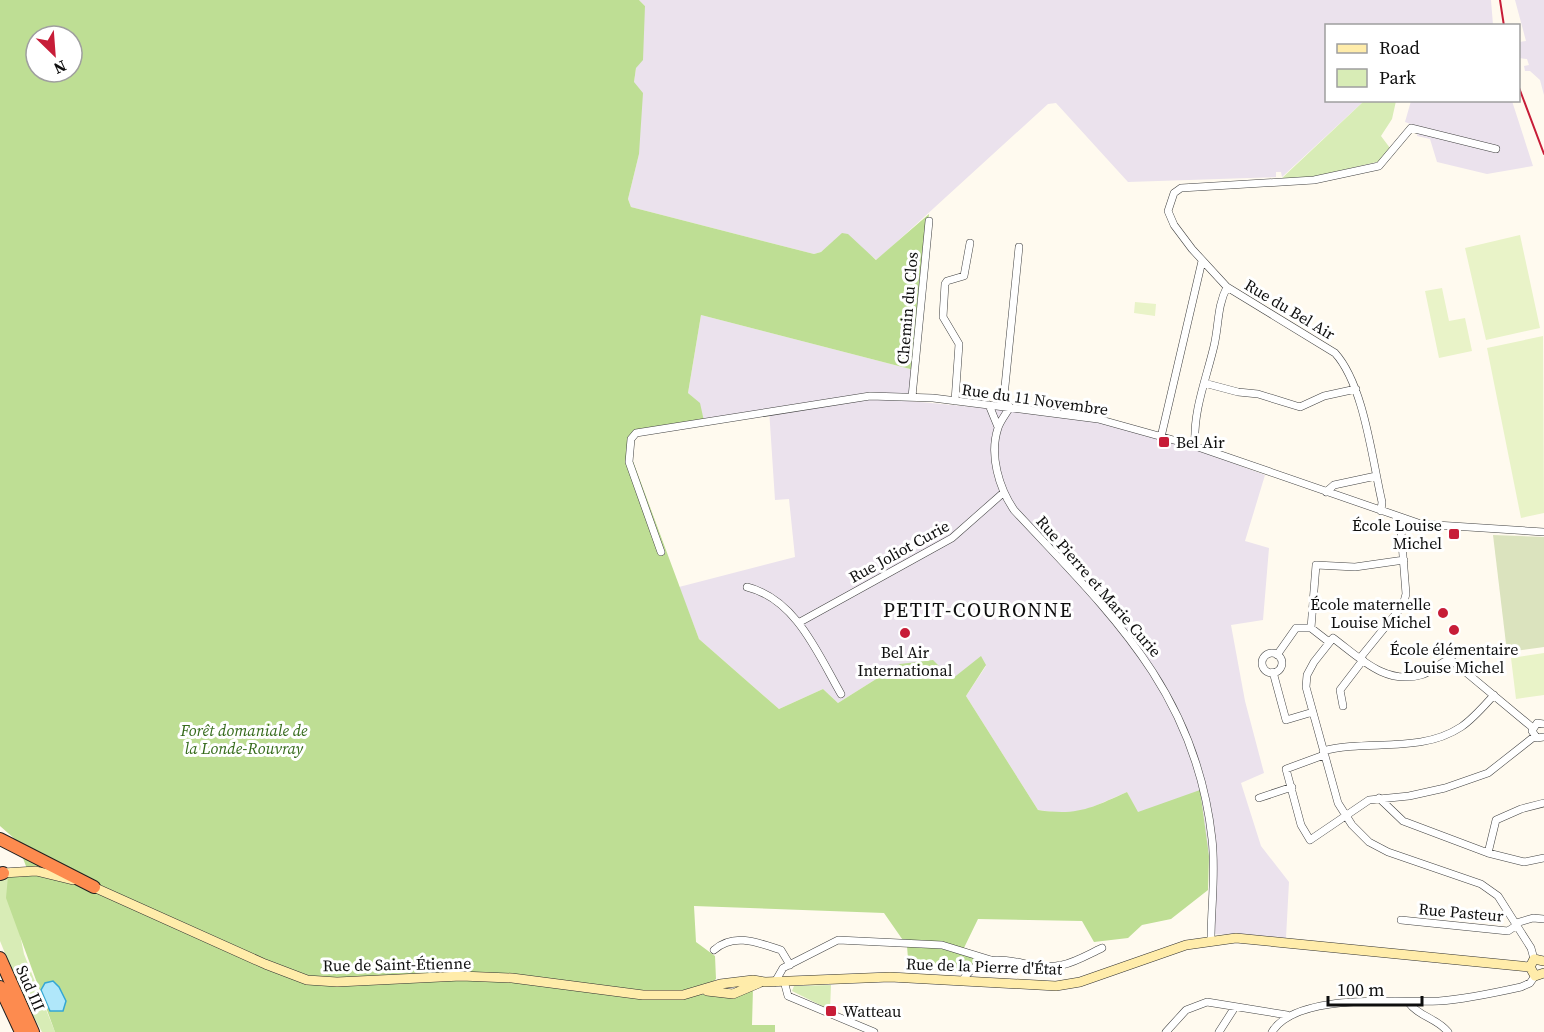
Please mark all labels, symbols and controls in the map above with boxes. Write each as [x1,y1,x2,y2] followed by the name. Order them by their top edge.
[24,24,84,84] north arrow
[1325,24,1520,102] legend
[1379,35,1420,60] text: Road
[50,55,70,80] text: N
[1379,65,1416,90] text: Park
[891,251,923,365] street label: Chemin du Clos
[1241,273,1340,345] street label: Rue du Bel Air
[960,378,1110,420] street label: Rue du 11 Novembre
[1176,431,1225,453] place label: Bel Air
[1157,435,1171,449] marker: Bel Air
[1031,511,1167,661] street label: Rue Pierre et Marie Curie
[845,514,953,588] street label: Rue Joliot Curie
[1352,514,1442,554] place label: École Louise Michel
[1447,527,1461,541] marker: École Louise Michel
[1310,593,1431,633] place label: École maternelle Louise Michel
[883,596,1073,624] district label: PETIT-COURONNE
[1436,606,1450,620] marker: École maternelle Louise Michel
[1447,623,1461,637] marker: École élémentaire Louise Michel
[898,626,912,640] marker: Bel Air International
[1390,638,1518,678] place label: École élémentaire Louise Michel
[858,641,953,681] place label: Bel Air International
[179,719,308,759] park label: Forêt domaniale de la Londe-Rouvray
[1418,897,1505,927] street label: Rue Pasteur
[323,952,471,976] street label: Rue de Saint-Étienne
[905,952,1063,980] street label: Rue de la Pierre d'État
[11,962,51,1014] street label: Sud III
[1328,969,1422,1007] scale bar
[1337,977,1384,1002] text: 100 m
[843,1000,901,1022] place label: Watteau
[824,1004,838,1018] marker: Watteau

